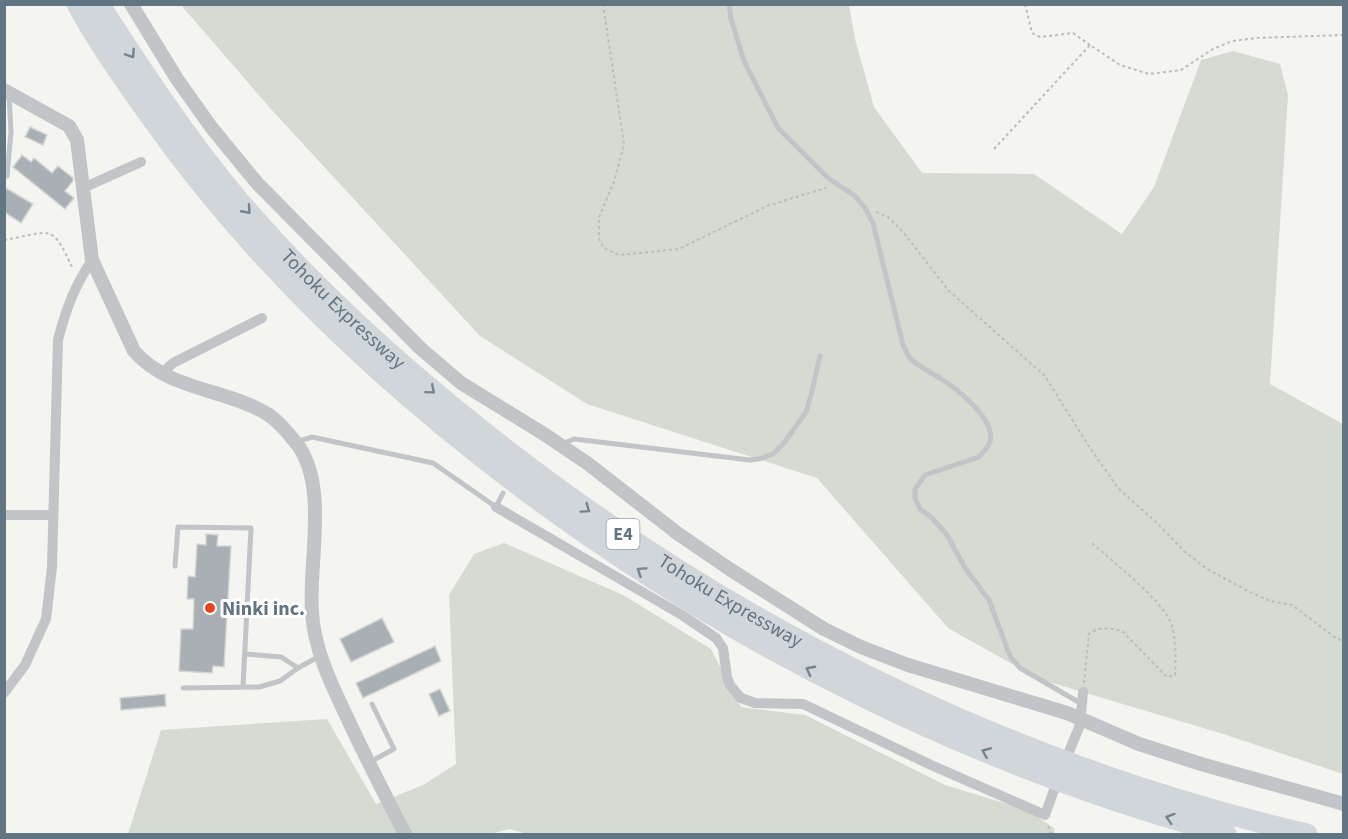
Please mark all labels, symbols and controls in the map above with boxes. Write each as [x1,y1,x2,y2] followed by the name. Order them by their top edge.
[123,47,134,58] one-way arrow
[240,203,251,213] one-way arrow
[274,243,412,377] street label: Tohoku Expressway
[424,383,435,394] one-way arrow
[579,502,590,513] one-way arrow
[606,519,640,549] road number: E4
[652,548,808,655] street label: Tohoku Expressway
[637,568,648,579] one-way arrow
[222,595,305,623] place label: Ninki inc.
[203,601,217,615] marker: Ninki inc.
[805,666,816,677] one-way arrow
[982,747,993,759] one-way arrow
[1165,813,1176,825] one-way arrow

